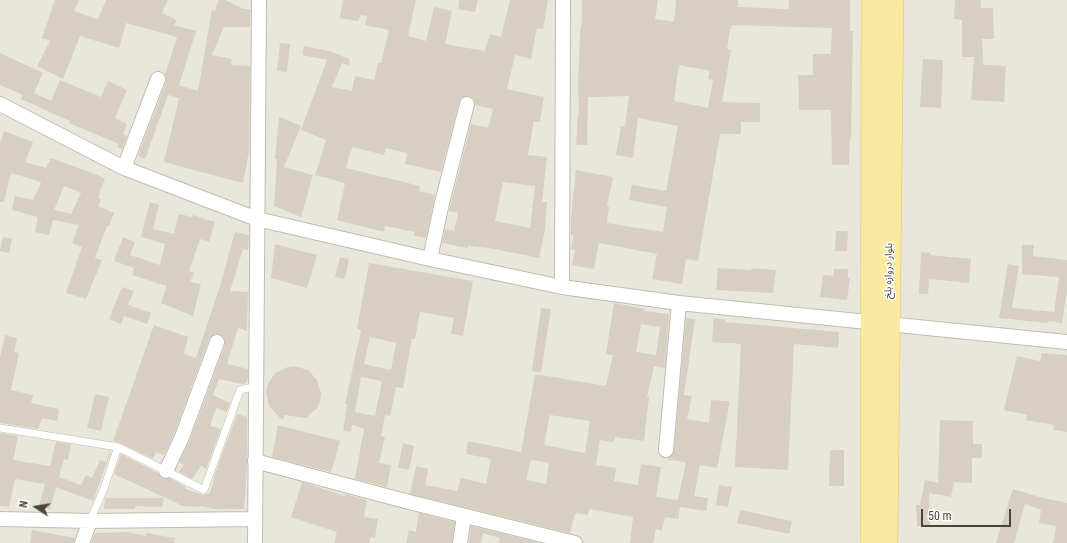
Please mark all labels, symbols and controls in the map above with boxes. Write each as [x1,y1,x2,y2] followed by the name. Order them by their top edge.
[883,243,895,299] street label: بلوار دروازه بلخ
[16,487,56,527] north arrow
[17,500,31,509] text: N
[923,501,1013,527] scale bar
[928,509,952,523] text: 50 m

